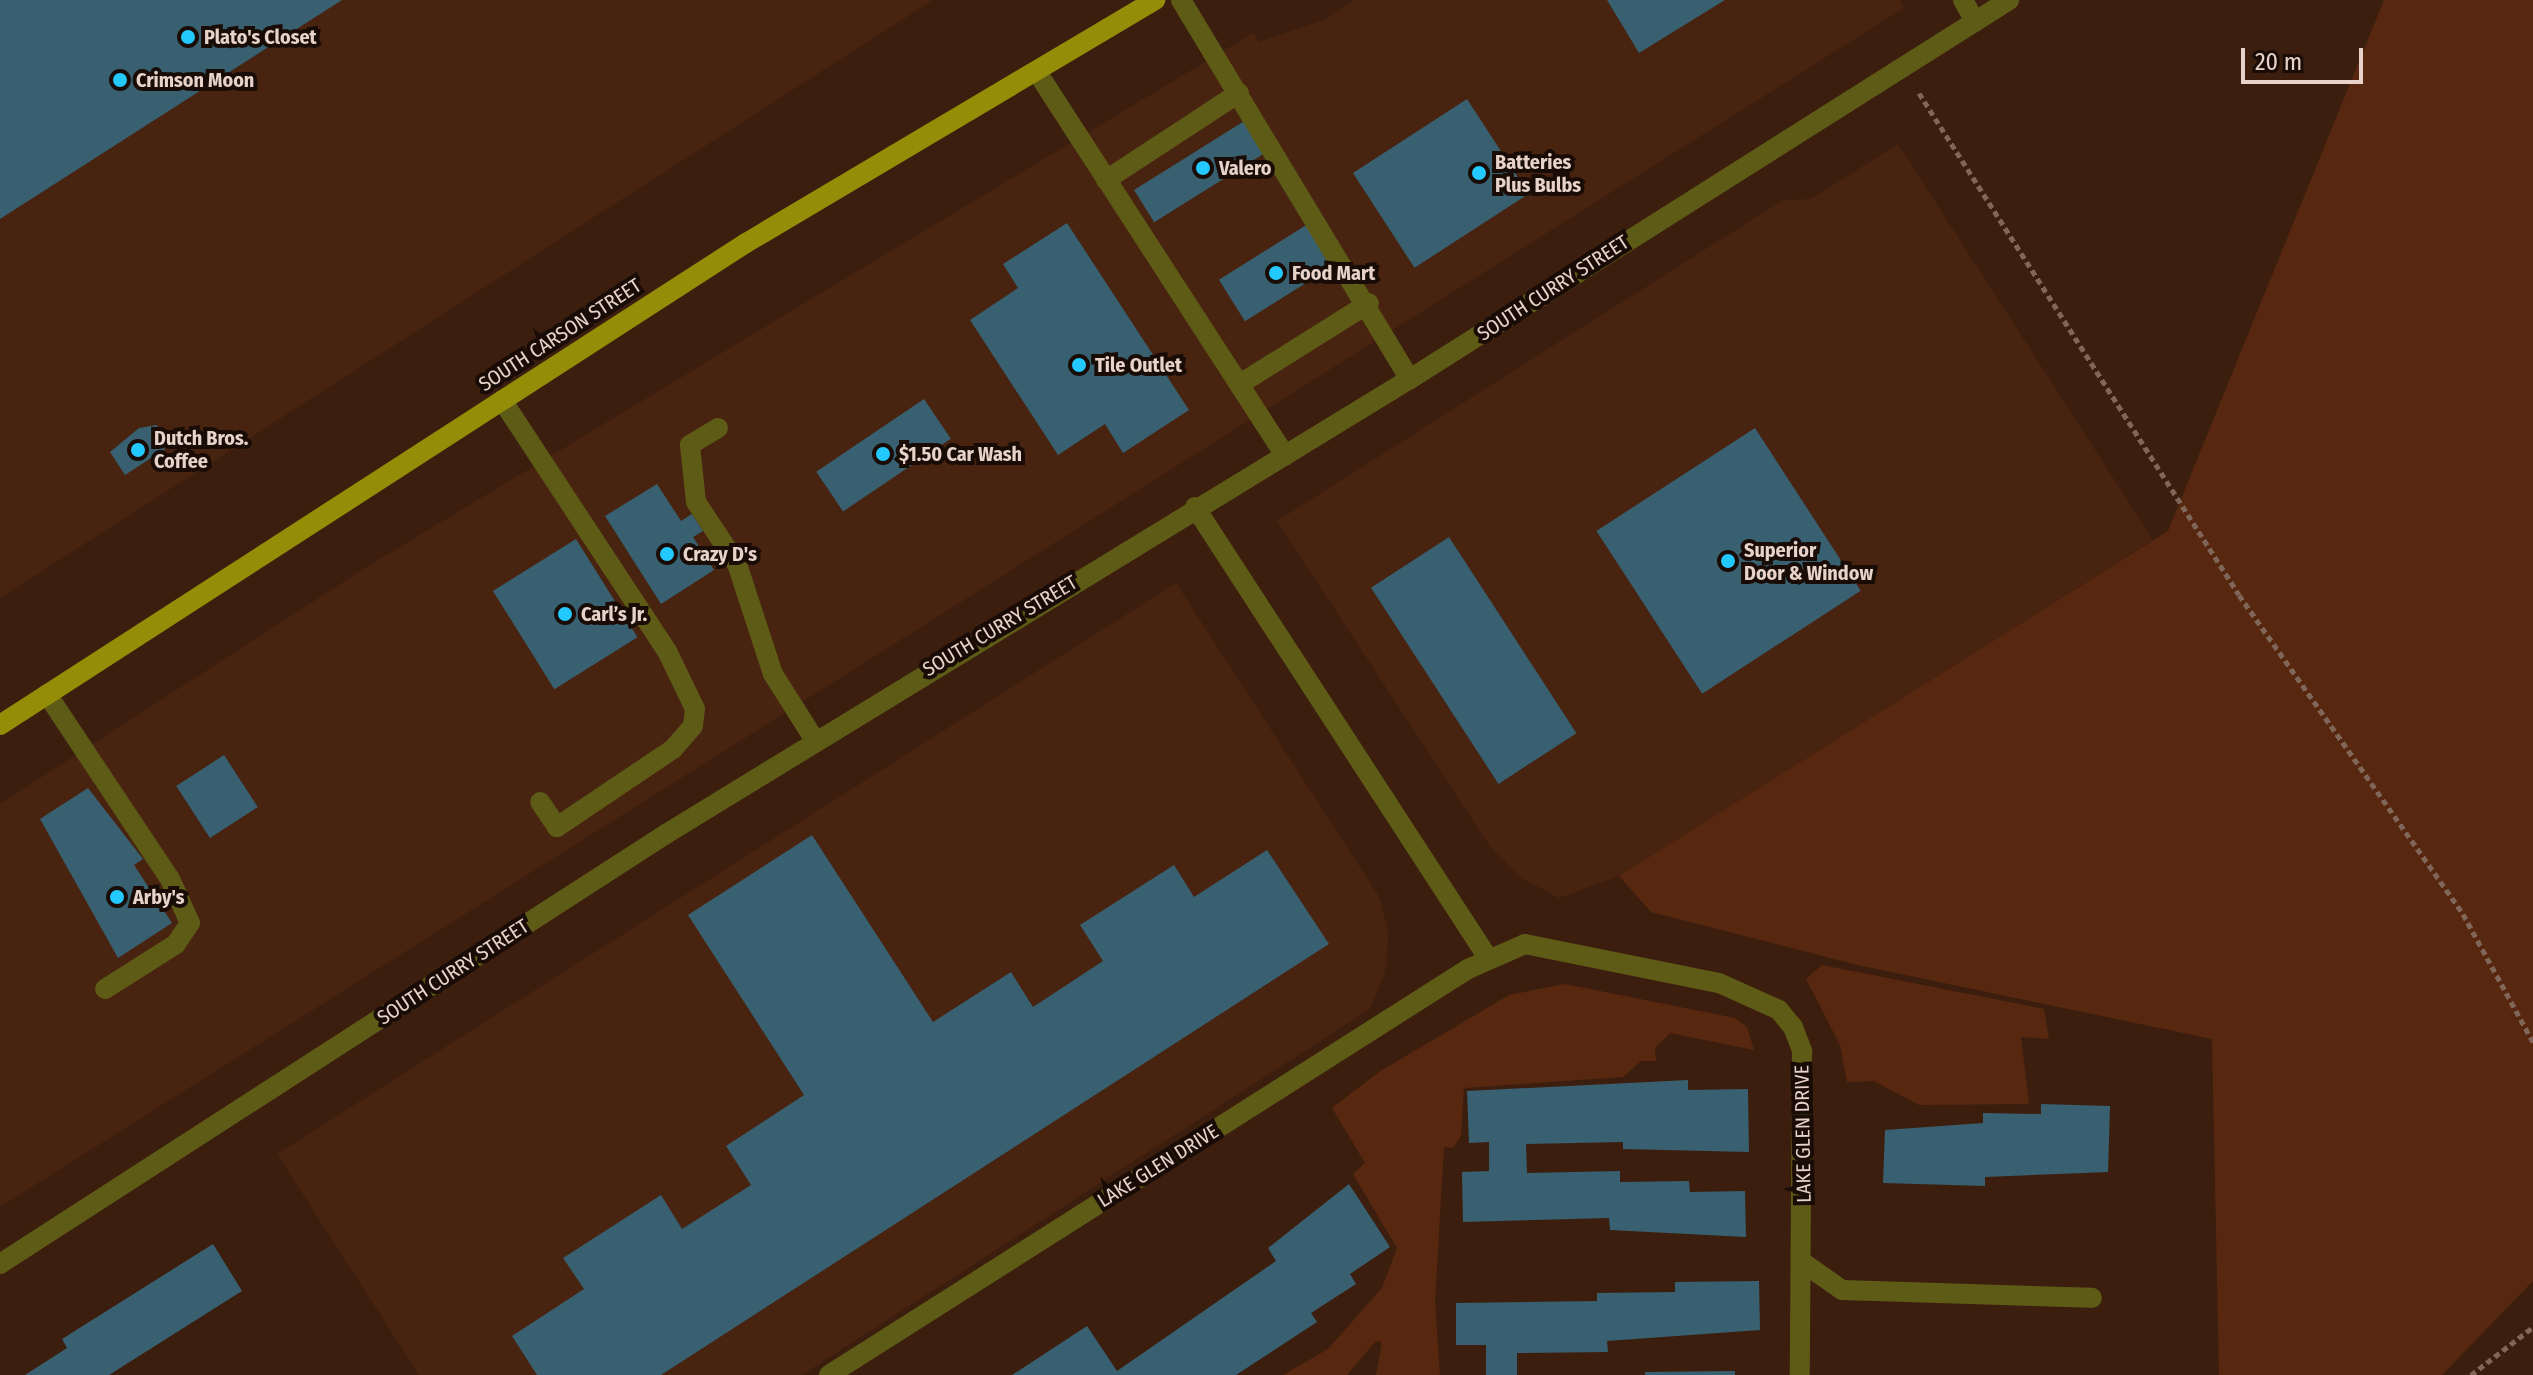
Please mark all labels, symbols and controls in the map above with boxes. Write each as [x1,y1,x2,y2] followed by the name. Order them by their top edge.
[204,25,317,49] place label: Plato's Closet
[179,28,197,46] marker: Plato's Closet
[2245,32,2367,82] scale bar
[2255,48,2302,76] text: 20 m
[136,68,254,92] place label: Crimson Moon
[111,71,129,89] marker: Crimson Moon
[1495,150,1581,197] place label: Batteries Plus Bulbs
[1219,156,1271,180] place label: Valero
[1194,159,1212,177] marker: Valero
[1470,164,1488,182] marker: Batteries Plus Bulbs
[1473,230,1633,346] street label: SOUTH CURRY STREET
[1292,261,1375,285] place label: Food Mart
[1267,264,1285,282] marker: Food Mart
[474,274,646,396] street label: SOUTH CARSON STREET
[1095,353,1182,377] place label: Tile Outlet
[1070,356,1088,374] marker: Tile Outlet
[154,426,248,473] place label: Dutch Bros. Coffee
[129,441,147,459] marker: Dutch Bros. Coffee
[899,442,1022,466] place label: $1.50 Car Wash
[874,445,892,463] marker: $1.50 Car Wash
[1744,538,1873,585] place label: Superior Door & Window
[683,542,757,566] place label: Crazy D's
[658,545,676,563] marker: Crazy D's
[1719,552,1737,570] marker: Superior Door & Window
[919,570,1081,682] street label: SOUTH CURRY STREET
[581,602,647,626] place label: Carl’s Jr.
[556,605,574,623] marker: Carl’s Jr.
[133,885,184,909] place label: Arby's
[108,888,126,906] marker: Arby's
[373,914,533,1030] street label: SOUTH CURRY STREET
[1790,1065,1816,1203] street label: LAKE GLEN DRIVE
[1093,1119,1223,1213] street label: LAKE GLEN DRIVE

